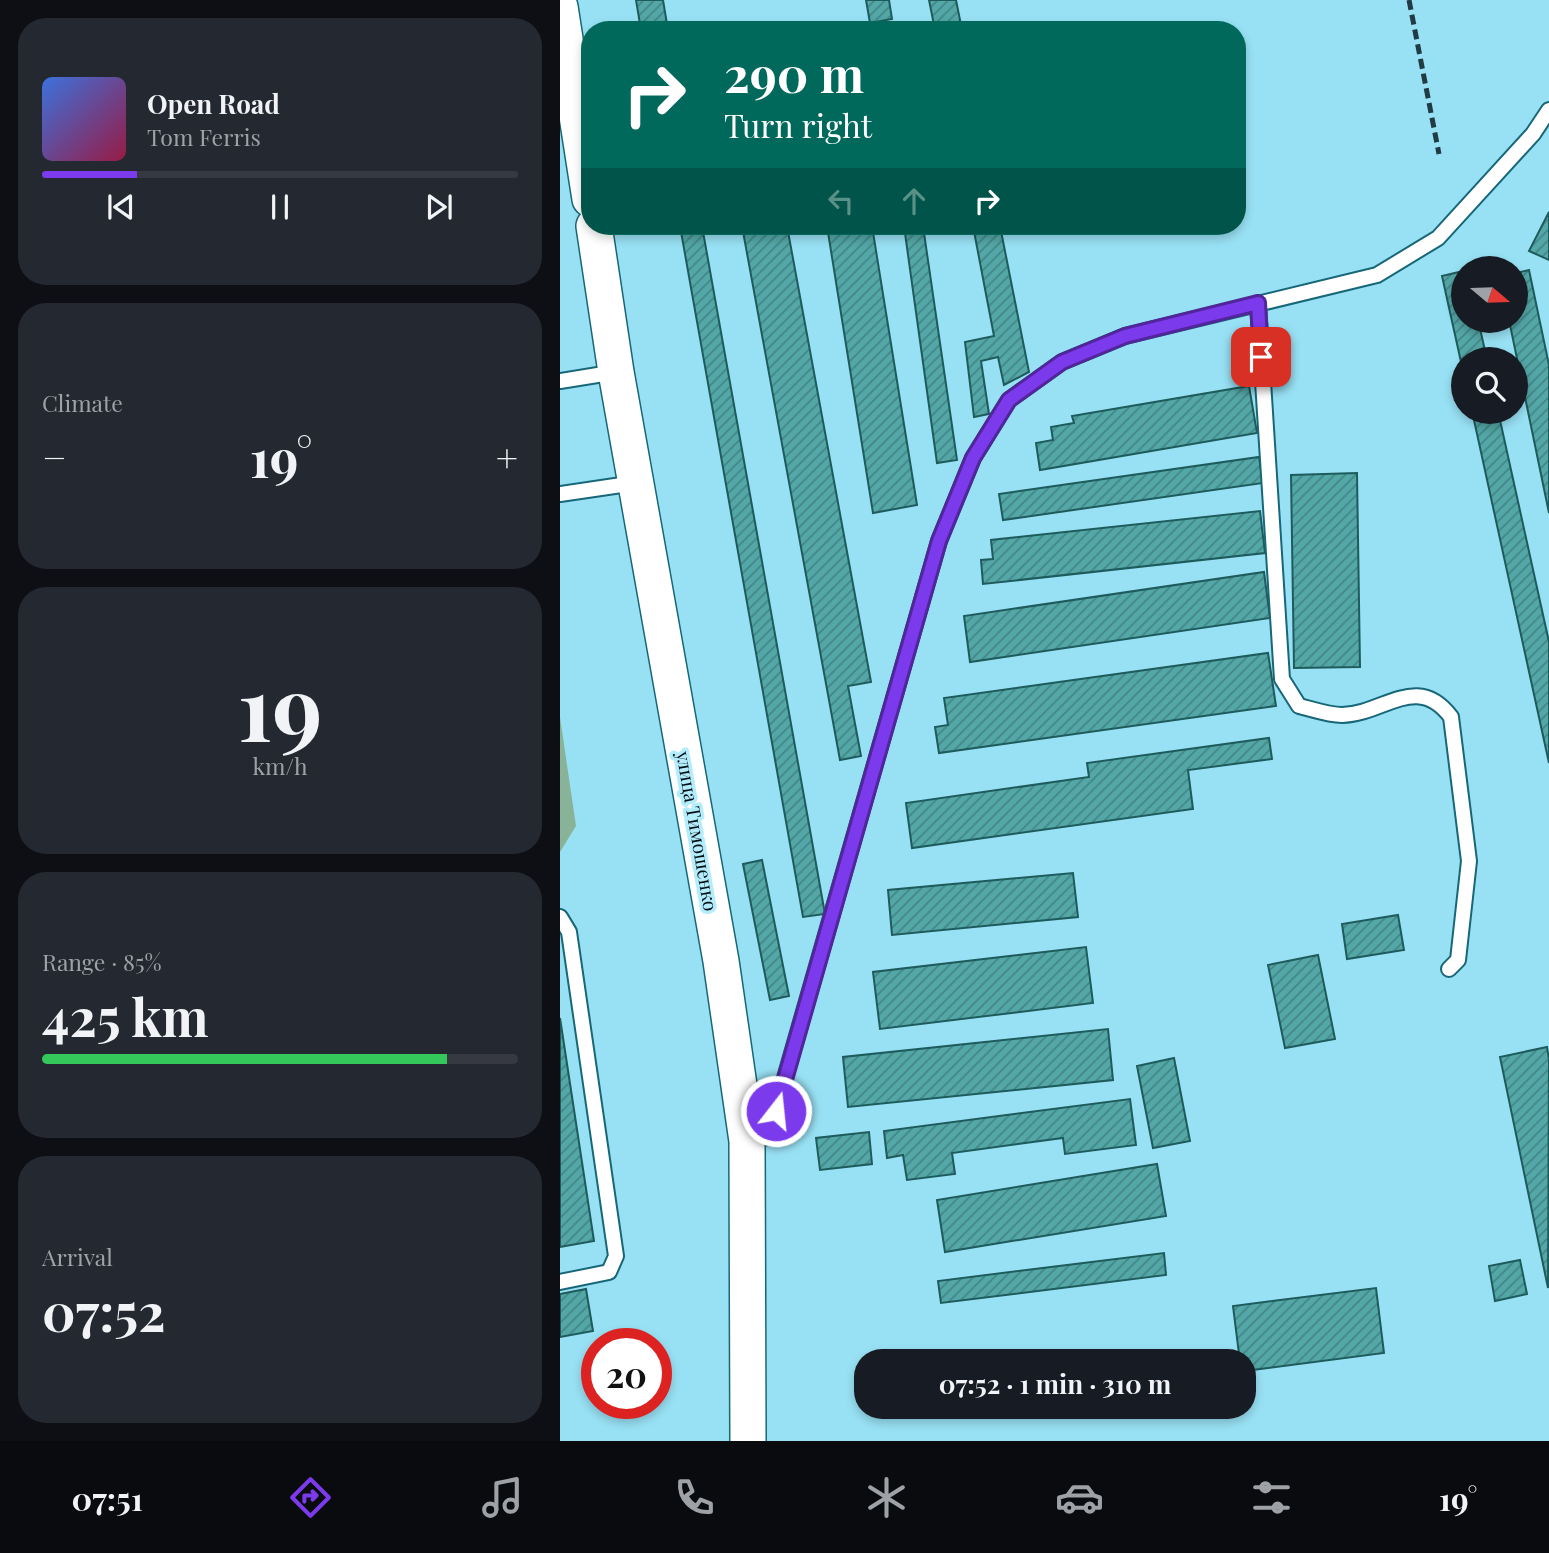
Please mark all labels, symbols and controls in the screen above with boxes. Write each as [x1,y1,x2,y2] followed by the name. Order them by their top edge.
[724,40,864,105] text: 290 m
[609,49,700,140] icon: right
[147,86,280,121] text: Open Road
[724,103,872,146] text: Turn right
[147,121,261,152] text: Tom Ferris
[822,182,860,220] icon: left
[895,182,933,220] icon: ahead
[968,182,1006,220] icon: right
[102,188,140,226] icon: previous
[261,188,299,226] icon: pause
[420,188,458,226] icon: next
[1451,256,1528,332] north arrow
[1451,256,1528,424] map controls
[1231,327,1291,387] pin
[1242,338,1280,376] icon: arrive
[1451,347,1528,424] button: search
[42,387,123,418] text: Climate
[250,422,313,491] text: 19°
[42,431,67,482] text: −
[496,431,518,482] text: +
[237,644,323,765] text: 19
[671,748,725,913] street label: улица Тимошенко
[252,750,308,781] text: km/h
[42,946,162,977] text: Range · 85%
[42,981,209,1050] text: 425 km
[739,1074,813,1148] position arrow
[42,1241,113,1272] text: Arrival
[42,1276,165,1345] text: 07:52
[581,1328,672,1419] speed limit sign: 20
[939,1366,1171,1401] text: 07:52 · 1 min · 310 m
[286,1473,335,1522] icon: directions
[478,1473,527,1522] icon: music
[670,1473,719,1522] icon: phone
[862,1473,911,1522] icon: climate
[1055,1473,1104,1522] icon: car
[1247,1473,1296,1522] icon: filters
[72,1476,143,1519] text: 07:51
[1439,1476,1477,1519] text: 19°

